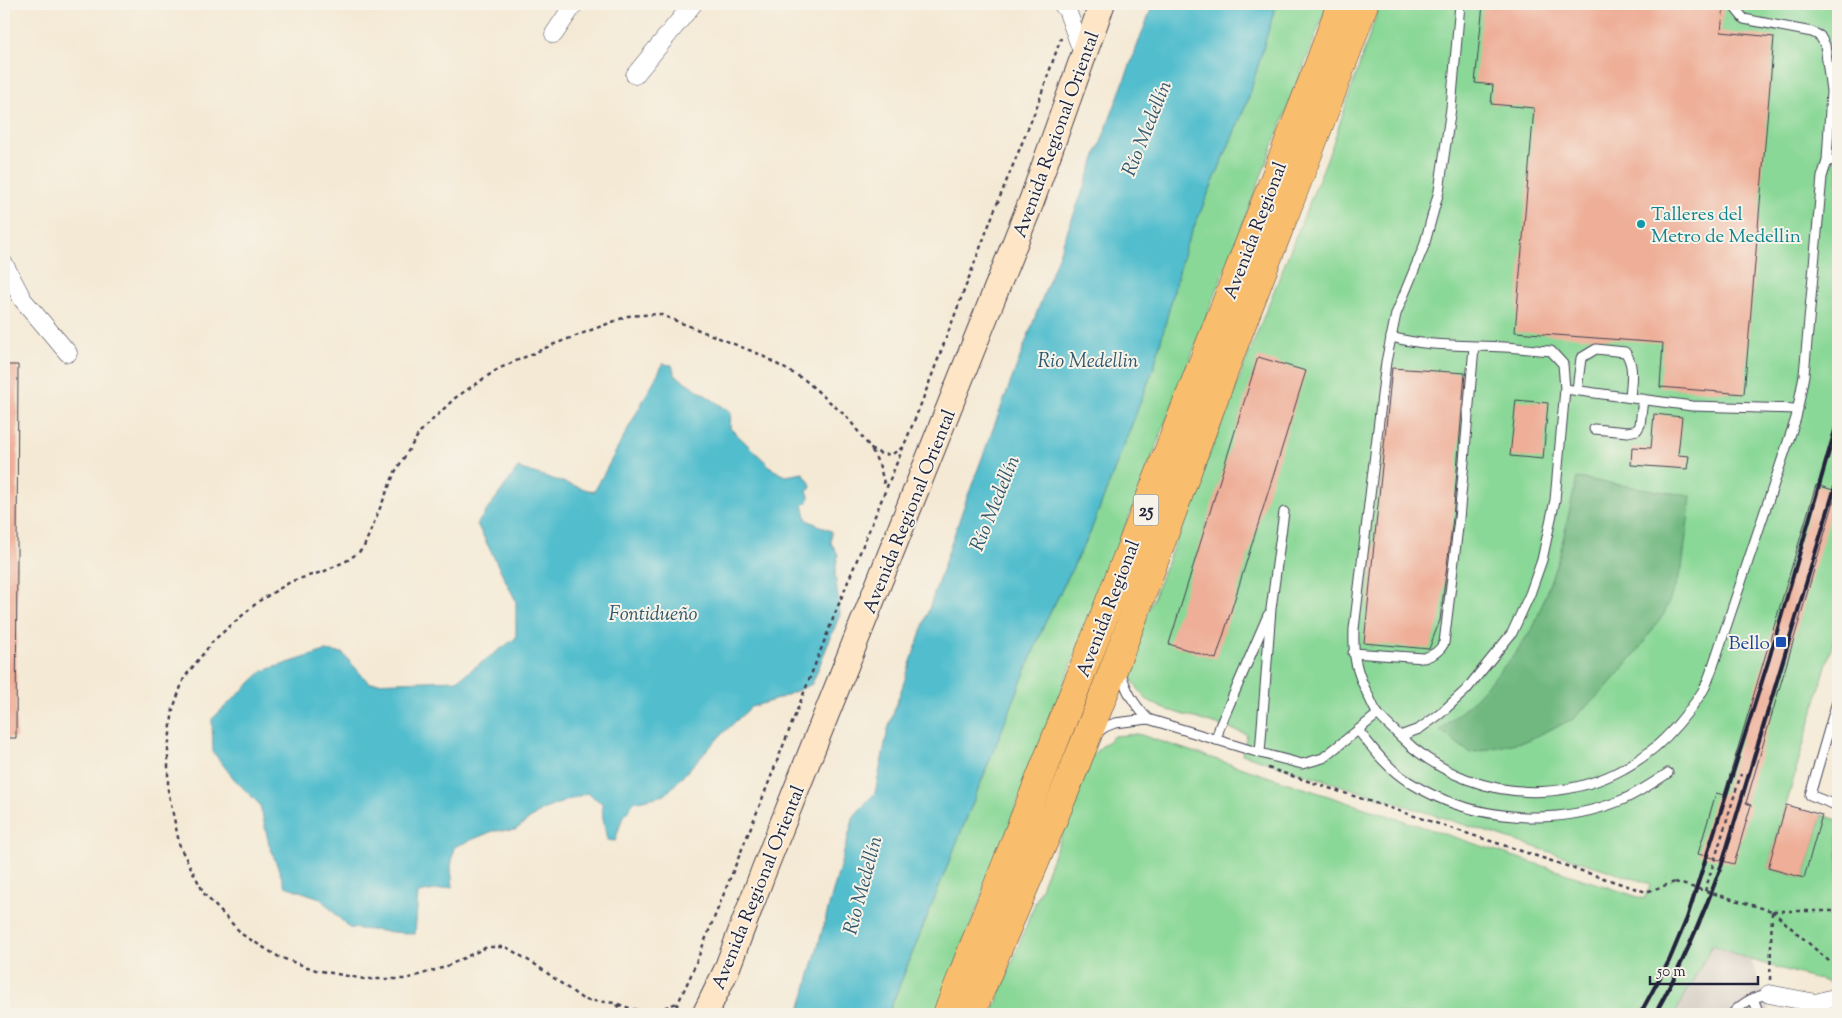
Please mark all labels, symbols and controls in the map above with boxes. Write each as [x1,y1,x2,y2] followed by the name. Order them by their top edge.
[1007,28,1107,242] street label: Avenida Regional Oriental
[1116,76,1181,181] water label: Río Medellín
[1218,158,1295,303] street label: Avenida Regional
[1651,202,1801,251] place label: Talleres del Metro de Medellin
[1635,218,1647,230] marker: Talleres del Metro de Medellin
[1038,348,1139,377] water label: Rio Medellin
[857,406,964,618] street label: Avenida Regional Oriental
[964,451,1029,556] water label: Río Medellín
[1134,494,1158,526] road number: 25
[1071,536,1148,681] street label: Avenida Regional
[608,601,698,630] water label: Fontidueño
[1728,631,1770,658] place label: Bello
[1774,635,1788,649] marker: Bello
[706,782,813,994] street label: Avenida Regional Oriental
[837,833,892,938] water label: Río Medellín
[1650,953,1757,985] scale bar
[1656,962,1686,983] text: 50 m

